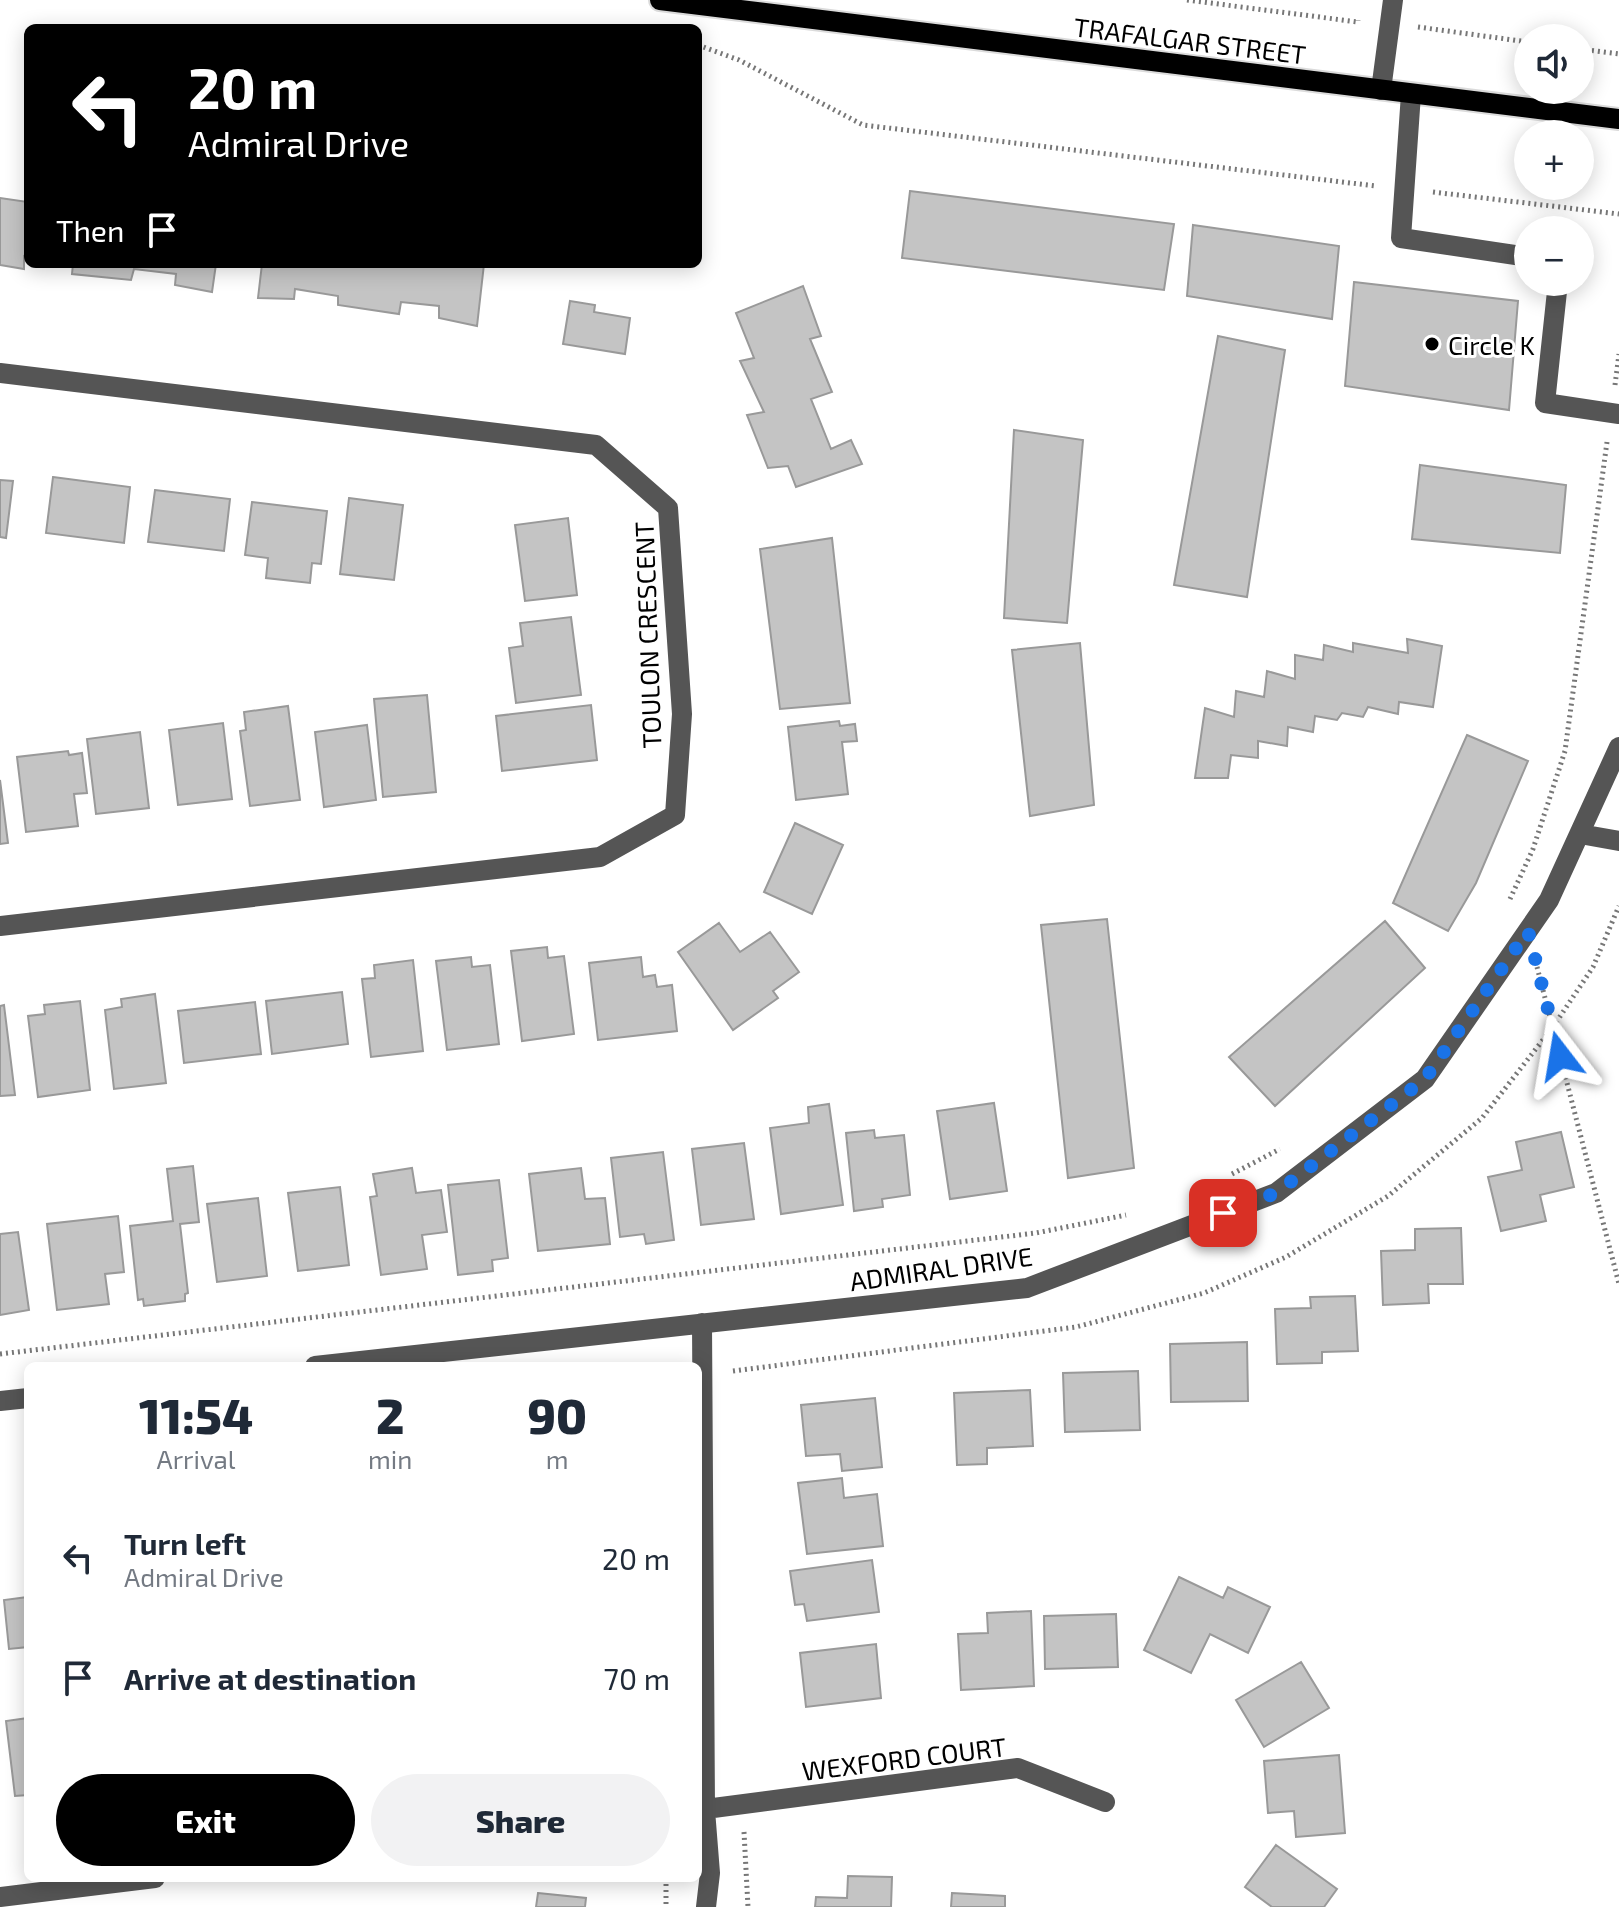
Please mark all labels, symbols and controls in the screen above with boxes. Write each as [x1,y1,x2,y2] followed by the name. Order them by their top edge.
[1072,10,1308,70] street label: TRAFALGAR STREET
[1514,24,1594,296] map controls
[1514,24,1594,104] button: sound
[188,53,317,120] text: 20 m
[56,56,160,160] icon: left
[1514,120,1594,200] button: +
[188,121,409,164] text: Admiral Drive
[140,208,184,252] icon: arrive
[56,212,124,248] text: Then
[1514,216,1594,296] button: −
[1448,329,1535,360] place label: Circle K
[1423,335,1441,353] marker: Circle K
[628,521,666,749] street label: TOULON CRESCENT
[1518,1014,1602,1098] position arrow
[1189,1179,1257,1247] pin
[1201,1191,1245,1235] icon: arrive
[848,1240,1034,1296] street label: ADMIRAL DRIVE
[139,1386,253,1444] text: 11:54
[376,1386,404,1444] text: 2
[527,1386,587,1444] text: 90
[156,1443,236,1474] text: Arrival
[368,1443,412,1474] text: min
[546,1443,569,1474] text: m
[124,1525,246,1561] text: Turn left
[56,1536,100,1580] icon: left
[602,1540,670,1576] text: 20 m
[124,1561,284,1592] text: Admiral Drive
[56,1656,100,1700] icon: arrive
[124,1660,416,1696] text: Arrive at destination
[604,1660,670,1696] text: 70 m
[800,1730,1008,1786] street label: WEXFORD COURT
[56,1774,355,1866] button: Exit
[371,1774,670,1866] button: Share

